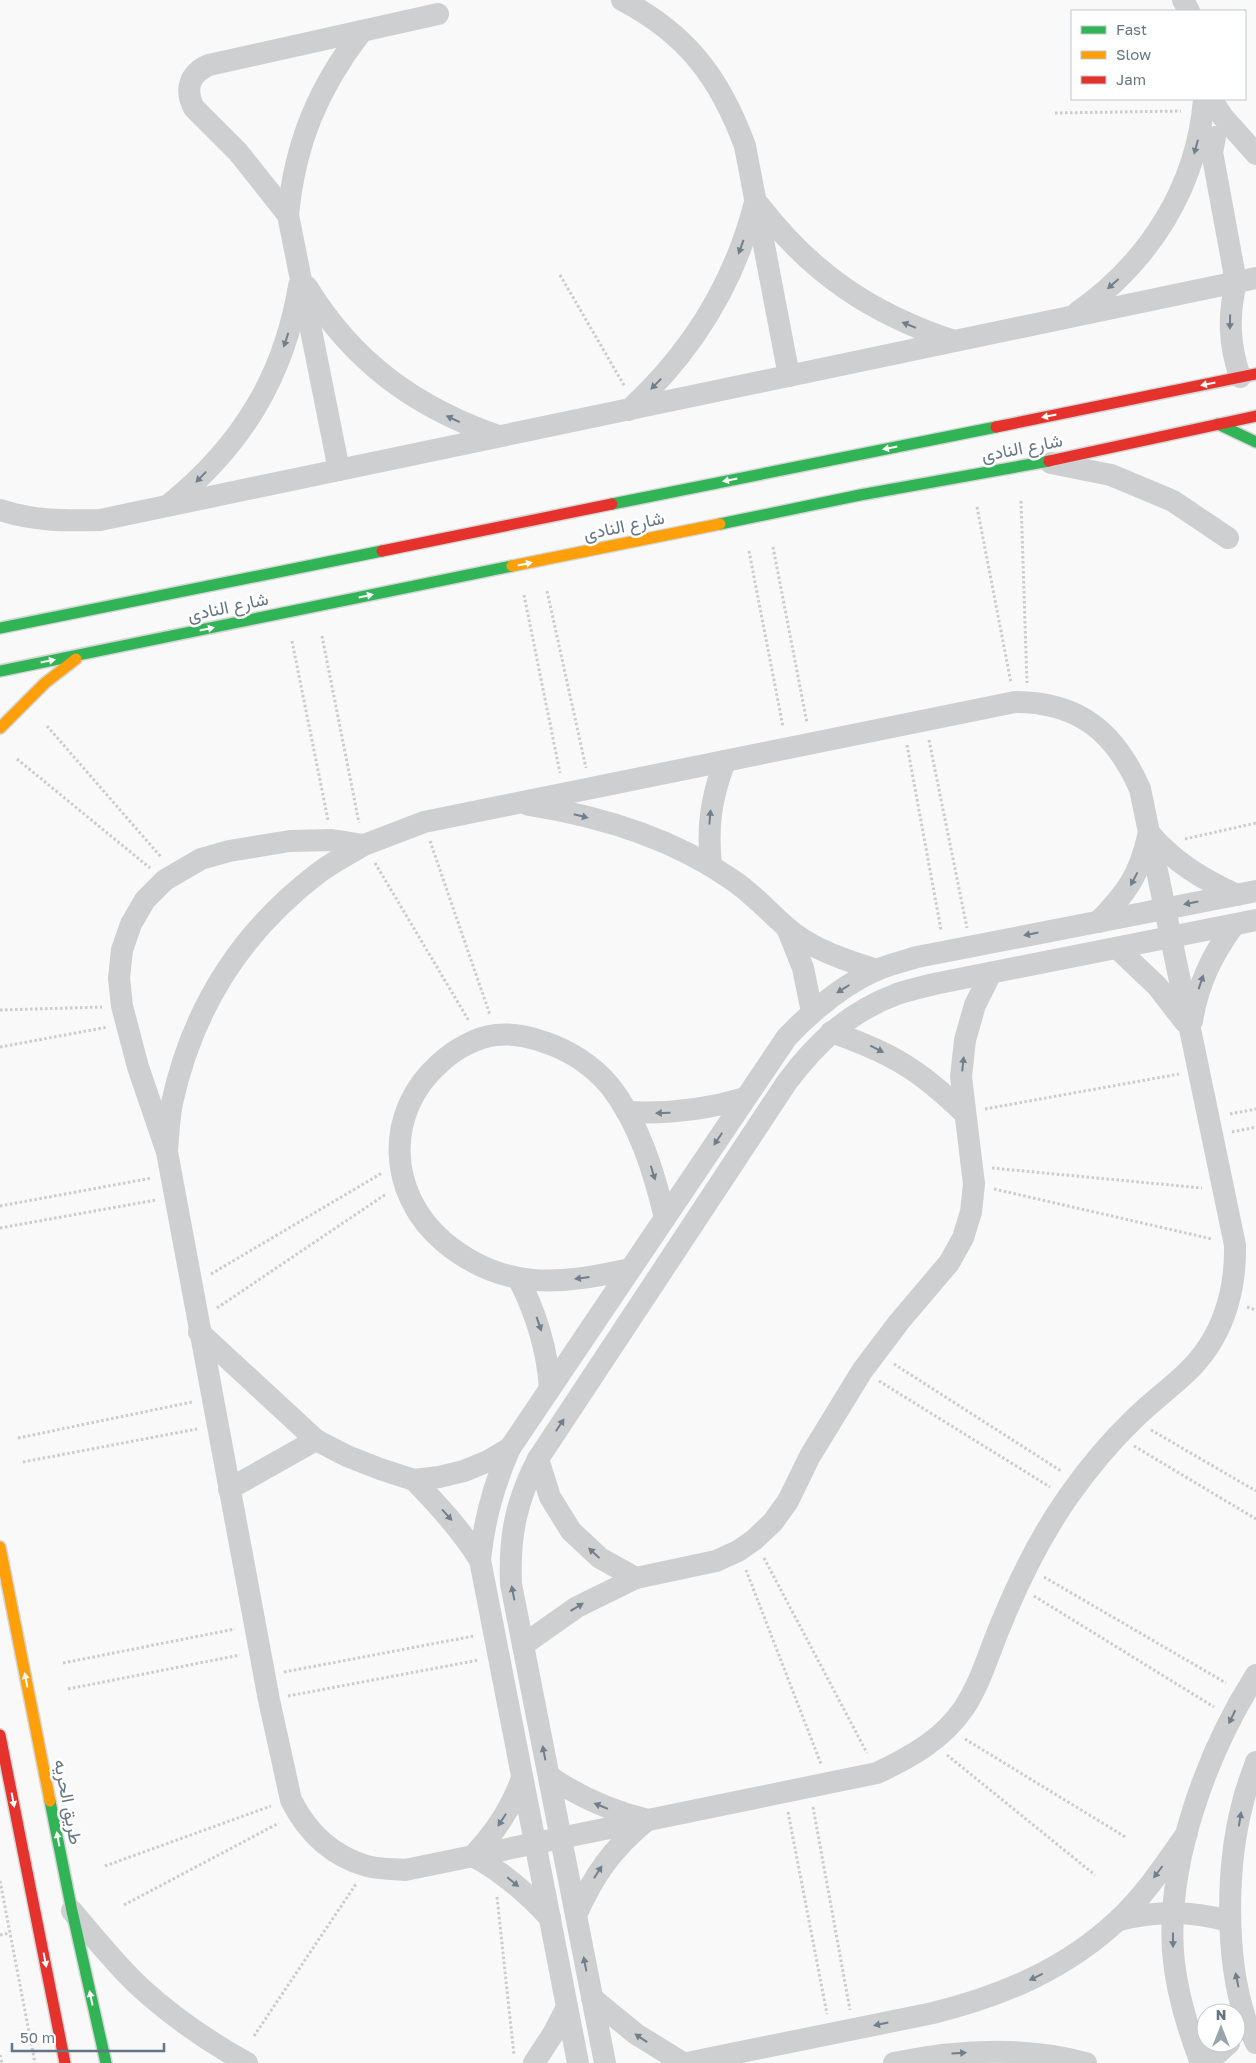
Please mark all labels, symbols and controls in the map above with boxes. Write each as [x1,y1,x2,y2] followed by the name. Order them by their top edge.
[1071,10,1246,100] legend
[1116,20,1147,38] text: Fast
[1116,45,1151,63] text: Slow
[1116,70,1146,88] text: Jam
[1191,139,1199,154] one-way arrow
[737,240,745,255] one-way arrow
[1108,278,1120,290] one-way arrow
[1226,315,1234,331] one-way arrow
[901,321,916,329] one-way arrow
[282,333,290,348] one-way arrow
[650,377,662,389] one-way arrow
[1200,380,1216,388] one-way arrow
[1041,412,1056,420] one-way arrow
[446,414,460,422] one-way arrow
[979,428,1065,468] street label: شارع النادى
[882,444,897,452] one-way arrow
[195,470,207,482] one-way arrow
[722,477,738,485] one-way arrow
[581,506,667,546] street label: شارع النادى
[518,559,534,567] one-way arrow
[185,587,271,627] street label: شارع النادى
[359,592,374,600] one-way arrow
[199,625,215,633] one-way arrow
[40,657,55,665] one-way arrow
[706,809,714,825] one-way arrow
[574,812,589,820] one-way arrow
[1130,871,1138,886] one-way arrow
[1183,900,1199,908] one-way arrow
[1023,931,1039,939] one-way arrow
[1198,974,1206,989] one-way arrow
[836,984,850,993] one-way arrow
[870,1045,884,1053] one-way arrow
[959,1056,967,1072] one-way arrow
[654,1109,670,1117] one-way arrow
[713,1132,723,1146] one-way arrow
[649,1165,657,1180] one-way arrow
[574,1274,590,1282] one-way arrow
[535,1317,543,1332] one-way arrow
[555,1418,565,1432] one-way arrow
[441,1509,453,1521] one-way arrow
[589,1547,601,1559] one-way arrow
[509,1585,517,1601] one-way arrow
[571,1603,584,1612] one-way arrow
[22,1671,30,1687] one-way arrow
[1228,1710,1236,1725] one-way arrow
[540,1744,548,1760] one-way arrow
[49,1757,88,1846] street label: طريق الحريه
[9,1793,17,1808] one-way arrow
[594,1801,608,1809] one-way arrow
[1236,1810,1244,1826] one-way arrow
[497,1813,507,1827] one-way arrow
[54,1832,62,1847] one-way arrow
[594,1865,603,1878] one-way arrow
[1153,1865,1163,1879] one-way arrow
[507,1877,520,1888] one-way arrow
[1169,1932,1177,1948] one-way arrow
[41,1952,49,1967] one-way arrow
[581,1955,589,1971] one-way arrow
[1233,1972,1241,1988] one-way arrow
[1029,1973,1043,1981] one-way arrow
[87,1991,95,2006] one-way arrow
[1196,2003,1246,2053] north arrow
[1216,2006,1226,2023] text: N
[12,2020,165,2052] scale bar
[874,2020,889,2028] one-way arrow
[20,2028,55,2046] text: 50 m
[635,2033,648,2043] one-way arrow
[951,2049,967,2057] one-way arrow

